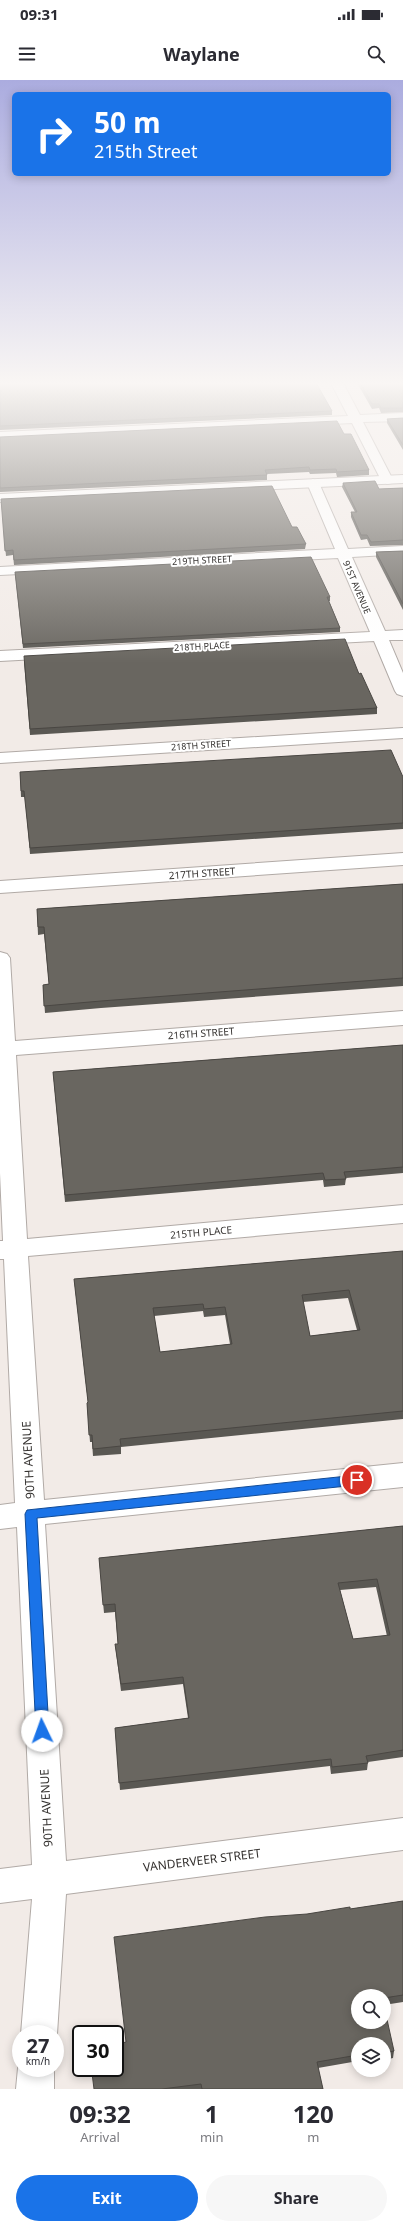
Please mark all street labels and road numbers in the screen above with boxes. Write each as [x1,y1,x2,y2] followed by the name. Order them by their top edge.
[172,552,232,568] street label: 219TH STREET
[340,558,374,616] street label: 91ST AVENUE
[174,638,230,654] street label: 218TH PLACE
[171,736,231,754] street label: 218TH STREET
[168,864,236,882] street label: 217TH STREET
[167,1024,235,1042] street label: 216TH STREET
[169,1222,233,1242] street label: 215TH PLACE
[17,1421,39,1499] street label: 90TH AVENUE
[35,1769,57,1847] street label: 90TH AVENUE
[142,1844,262,1876] street label: VANDERVEER STREET

